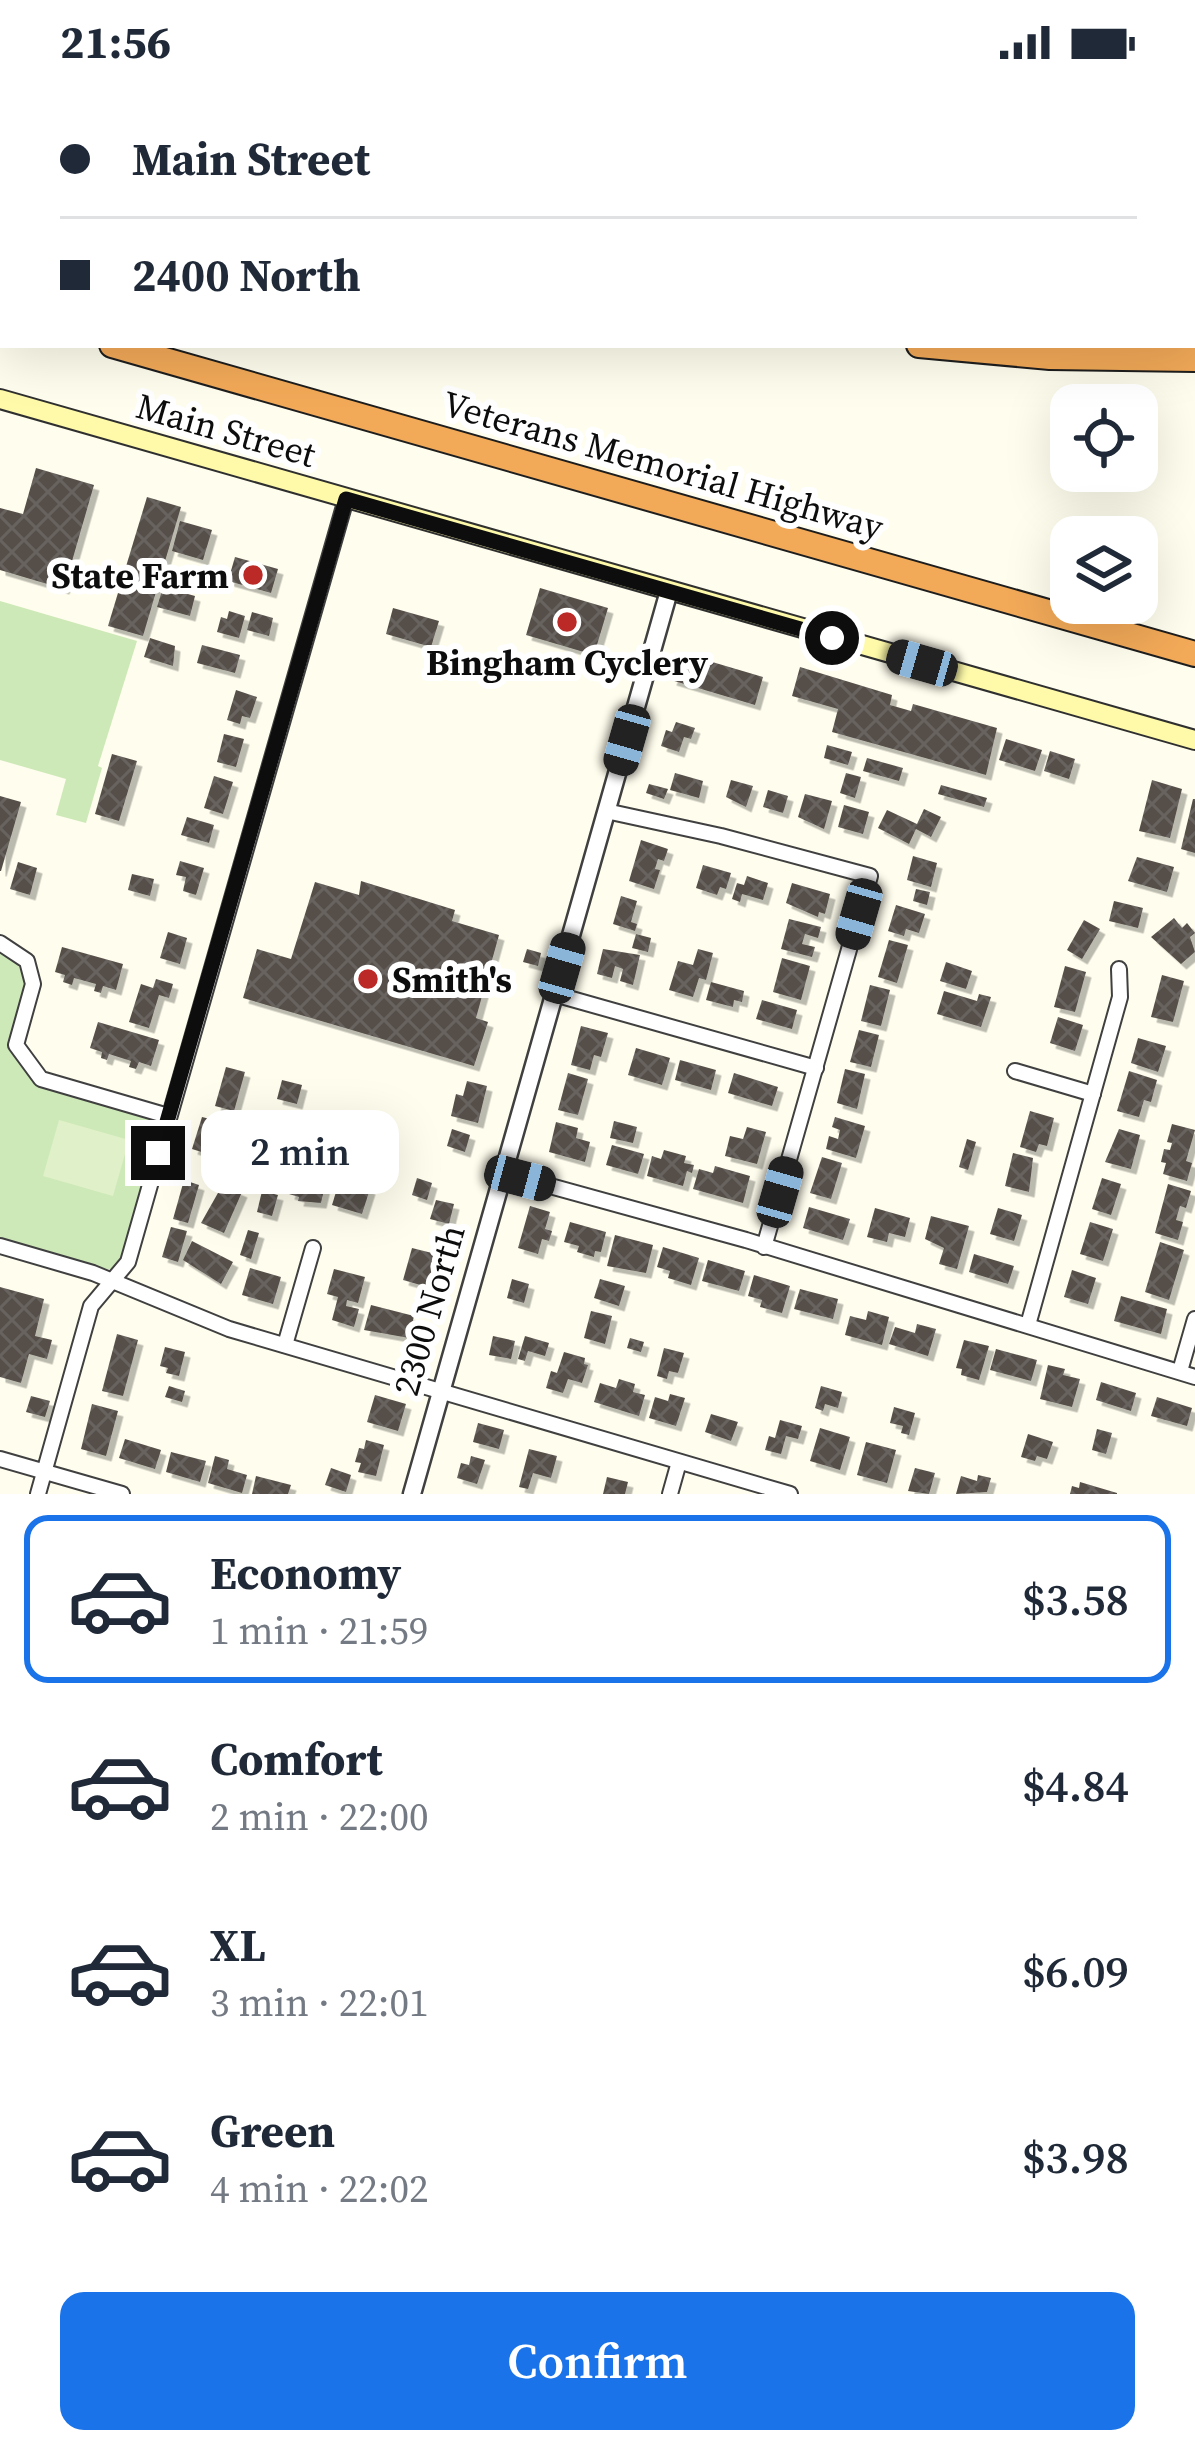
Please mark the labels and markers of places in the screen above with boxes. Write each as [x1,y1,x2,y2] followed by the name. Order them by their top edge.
[51,551,229,600] place label: State Farm
[240,562,266,588] marker: State Farm
[554,609,580,635] marker: Bingham Cyclery
[426,638,709,687] place label: Bingham Cyclery
[392,955,512,1004] place label: Smith's
[355,966,381,992] marker: Smith's

